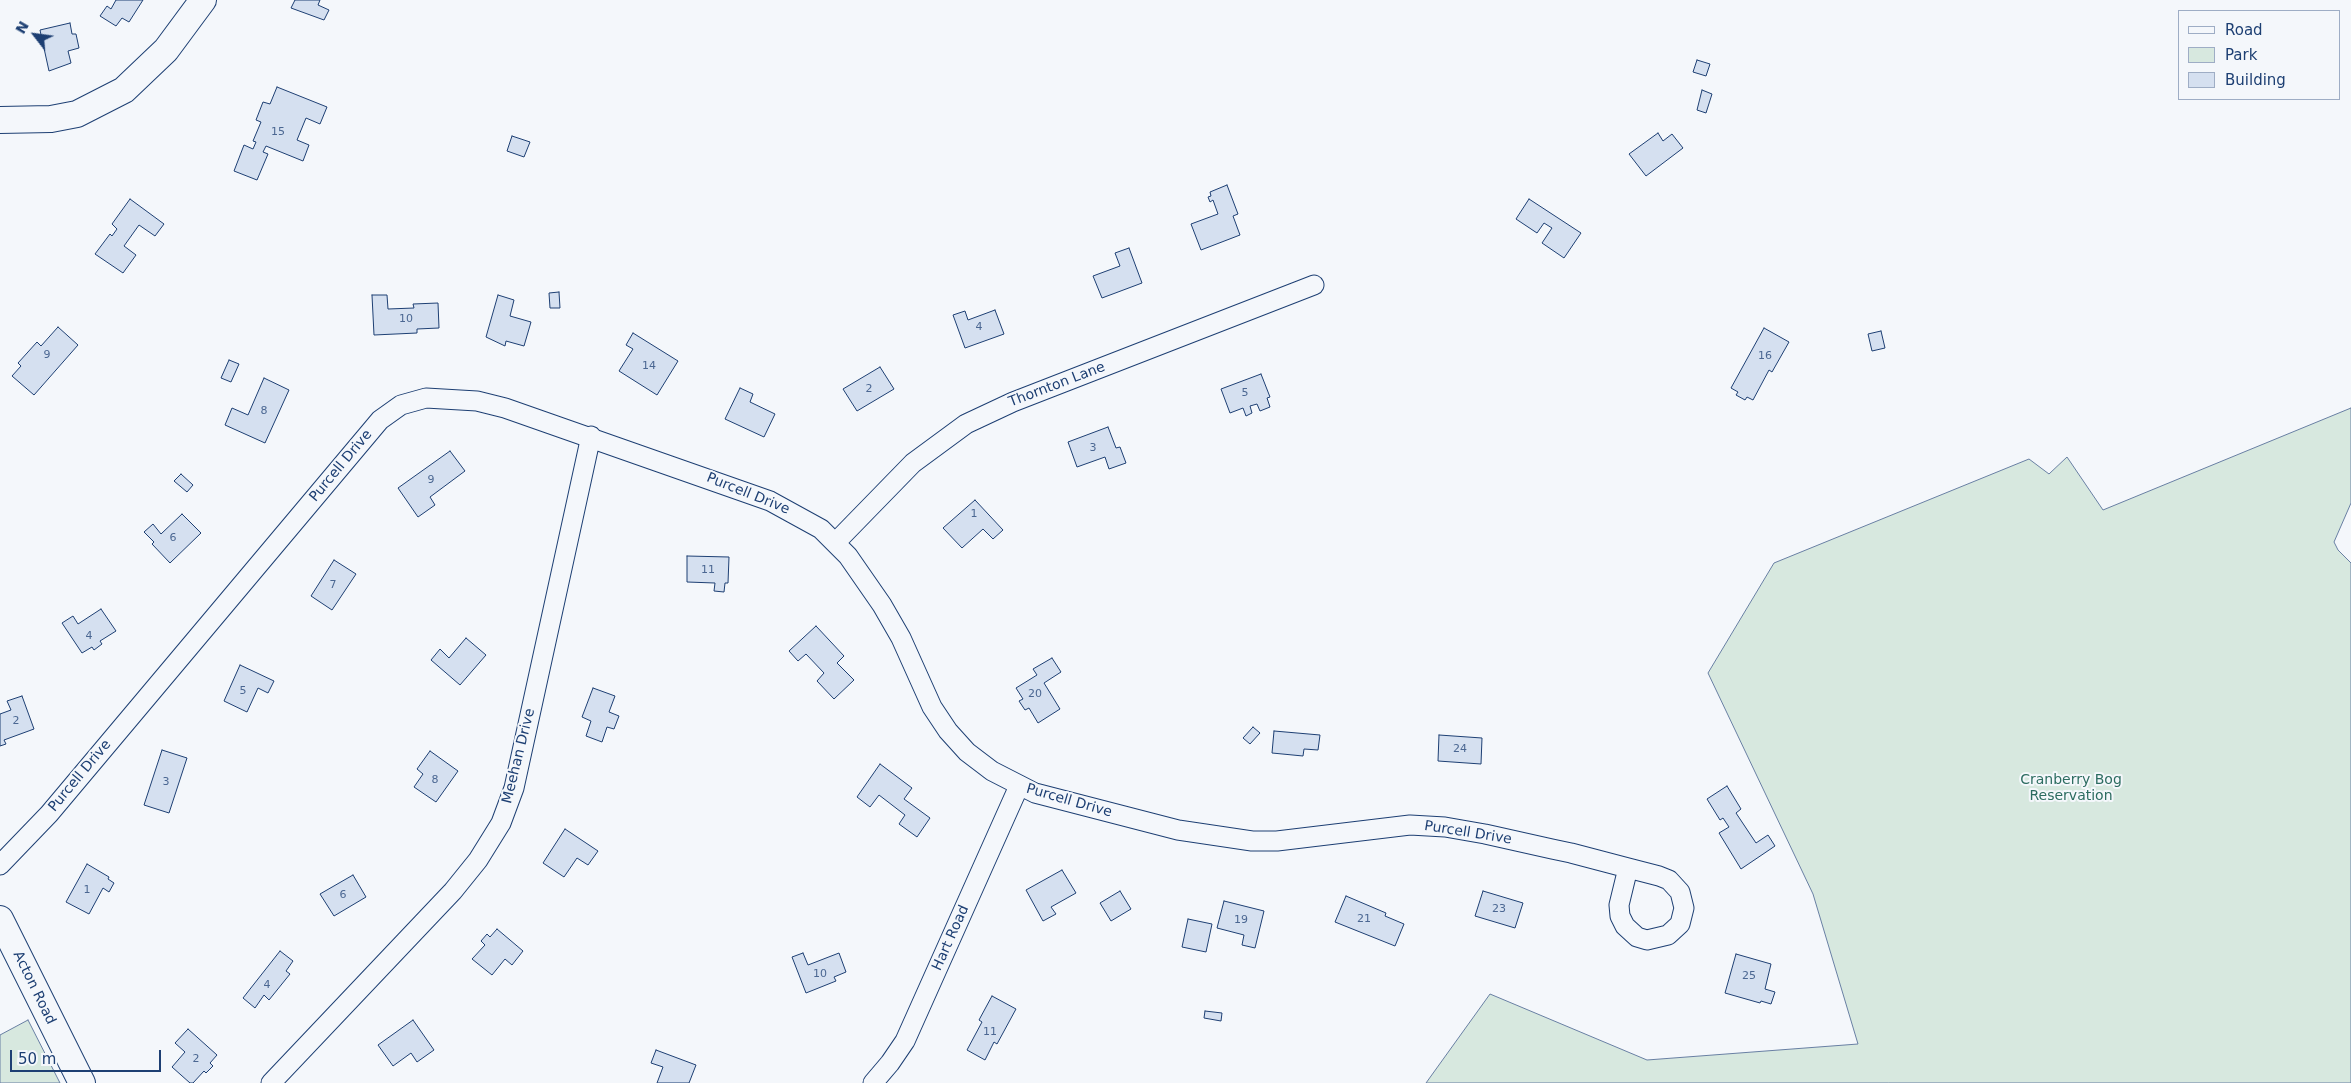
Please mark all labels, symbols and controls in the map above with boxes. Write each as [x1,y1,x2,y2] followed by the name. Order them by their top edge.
[10,10,60,60] north arrow
[2178,10,2341,100] legend
[12,18,32,37] text: N
[2225,21,2263,39] text: Road
[2225,46,2257,64] text: Park
[2225,71,2286,89] text: Building
[271,125,285,139] house number: 15
[399,312,413,326] house number: 10
[976,320,982,334] house number: 4
[44,348,50,362] house number: 9
[1758,349,1772,363] house number: 16
[642,359,656,373] house number: 14
[1007,359,1107,411] street label: Thornton Lane
[866,382,872,396] house number: 2
[1242,386,1248,400] house number: 5
[261,404,267,418] house number: 8
[306,427,376,505] street label: Purcell Drive
[1090,441,1096,455] house number: 3
[704,470,792,518] street label: Purcell Drive
[428,473,434,487] house number: 9
[971,507,977,521] house number: 1
[170,531,176,545] house number: 6
[701,563,715,577] house number: 11
[330,578,336,592] house number: 7
[86,629,92,643] house number: 4
[240,684,246,698] house number: 5
[1028,687,1042,701] house number: 20
[499,707,539,805] street label: Meehan Drive
[13,714,19,728] house number: 2
[45,737,115,815] street label: Purcell Drive
[1453,742,1467,756] house number: 24
[2020,772,2122,804] park label: Cranberry Bog Reservation
[432,773,438,787] house number: 8
[163,775,169,789] house number: 3
[1024,781,1114,821] street label: Purcell Drive
[1423,818,1513,848] street label: Purcell Drive
[84,883,90,897] house number: 1
[340,888,346,902] house number: 6
[1492,902,1506,916] house number: 23
[929,903,973,973] street label: Hart Road
[1357,912,1371,926] house number: 21
[1234,913,1248,927] house number: 19
[9,949,59,1027] street label: Acton Road
[813,967,827,981] house number: 10
[1742,969,1756,983] house number: 25
[264,978,270,992] house number: 4
[983,1025,997,1039] house number: 11
[12,1040,164,1072] scale bar
[18,1050,56,1068] text: 50 m
[193,1052,199,1066] house number: 2

